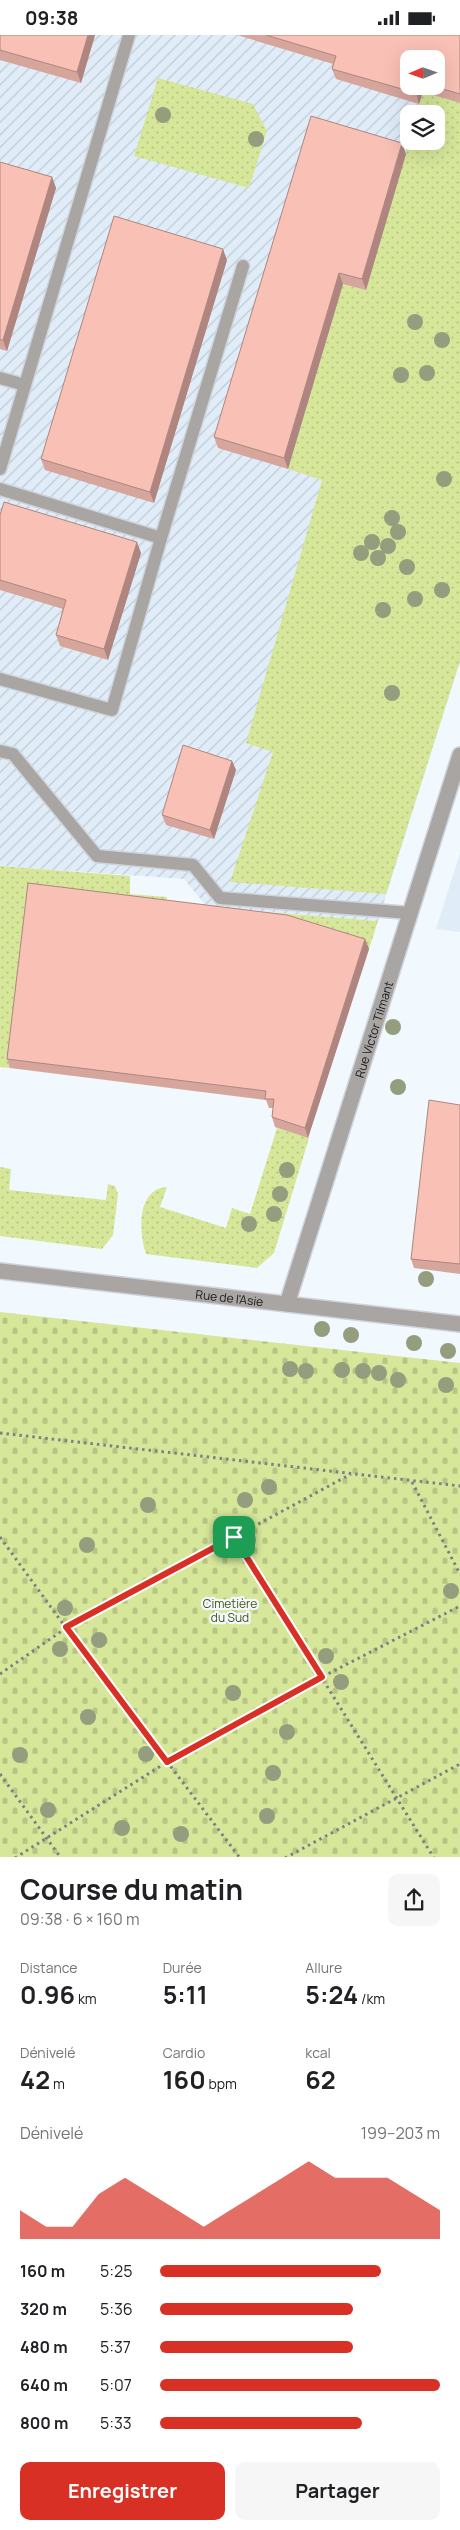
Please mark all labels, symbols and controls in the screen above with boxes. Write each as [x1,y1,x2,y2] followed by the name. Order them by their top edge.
[25,5,79,31] text: 09:38
[400,50,445,95] north arrow
[400,50,445,150] map controls
[400,105,445,150] button: layers
[350,979,397,1080] street label: Rue Victor Tilmant
[195,1285,264,1310] street label: Rue de l'Asie
[213,1516,255,1558] pin
[220,1523,248,1551] icon: arrive
[203,1595,257,1626] park label: Cimetière du Sud
[20,1870,243,1908] text: Course du matin
[388,1874,440,1926] button: share
[20,1908,139,1930] text: 09:38 · 6 × 160 m
[20,1958,77,1977] text: Distance
[163,1958,202,1977] text: Durée
[305,1958,342,1977] text: Allure
[20,1977,75,2012] text: 0.96
[163,1977,208,2012] text: 5:11
[305,1977,358,2012] text: 5:24
[75,1989,97,2008] text: km
[358,1989,385,2008] text: /km
[20,2043,75,2062] text: Dénivelé
[163,2043,205,2062] text: Cardio
[305,2043,331,2062] text: kcal
[20,2062,50,2097] text: 42
[163,2062,206,2097] text: 160
[305,2062,336,2097] text: 62
[50,2074,65,2093] text: m
[206,2074,237,2093] text: bpm
[20,2122,83,2144] text: Dénivelé
[361,2122,440,2144] text: 199–203 m
[20,2260,65,2282] text: 160 m
[100,2260,132,2282] text: 5:25
[20,2298,67,2320] text: 320 m
[100,2298,133,2320] text: 5:36
[20,2336,68,2358] text: 480 m
[100,2336,131,2358] text: 5:37
[20,2374,68,2396] text: 640 m
[100,2374,132,2396] text: 5:07
[20,2412,68,2434] text: 800 m
[100,2412,132,2434] text: 5:33
[20,2462,225,2520] button: Enregistrer
[235,2462,440,2520] button: Partager

